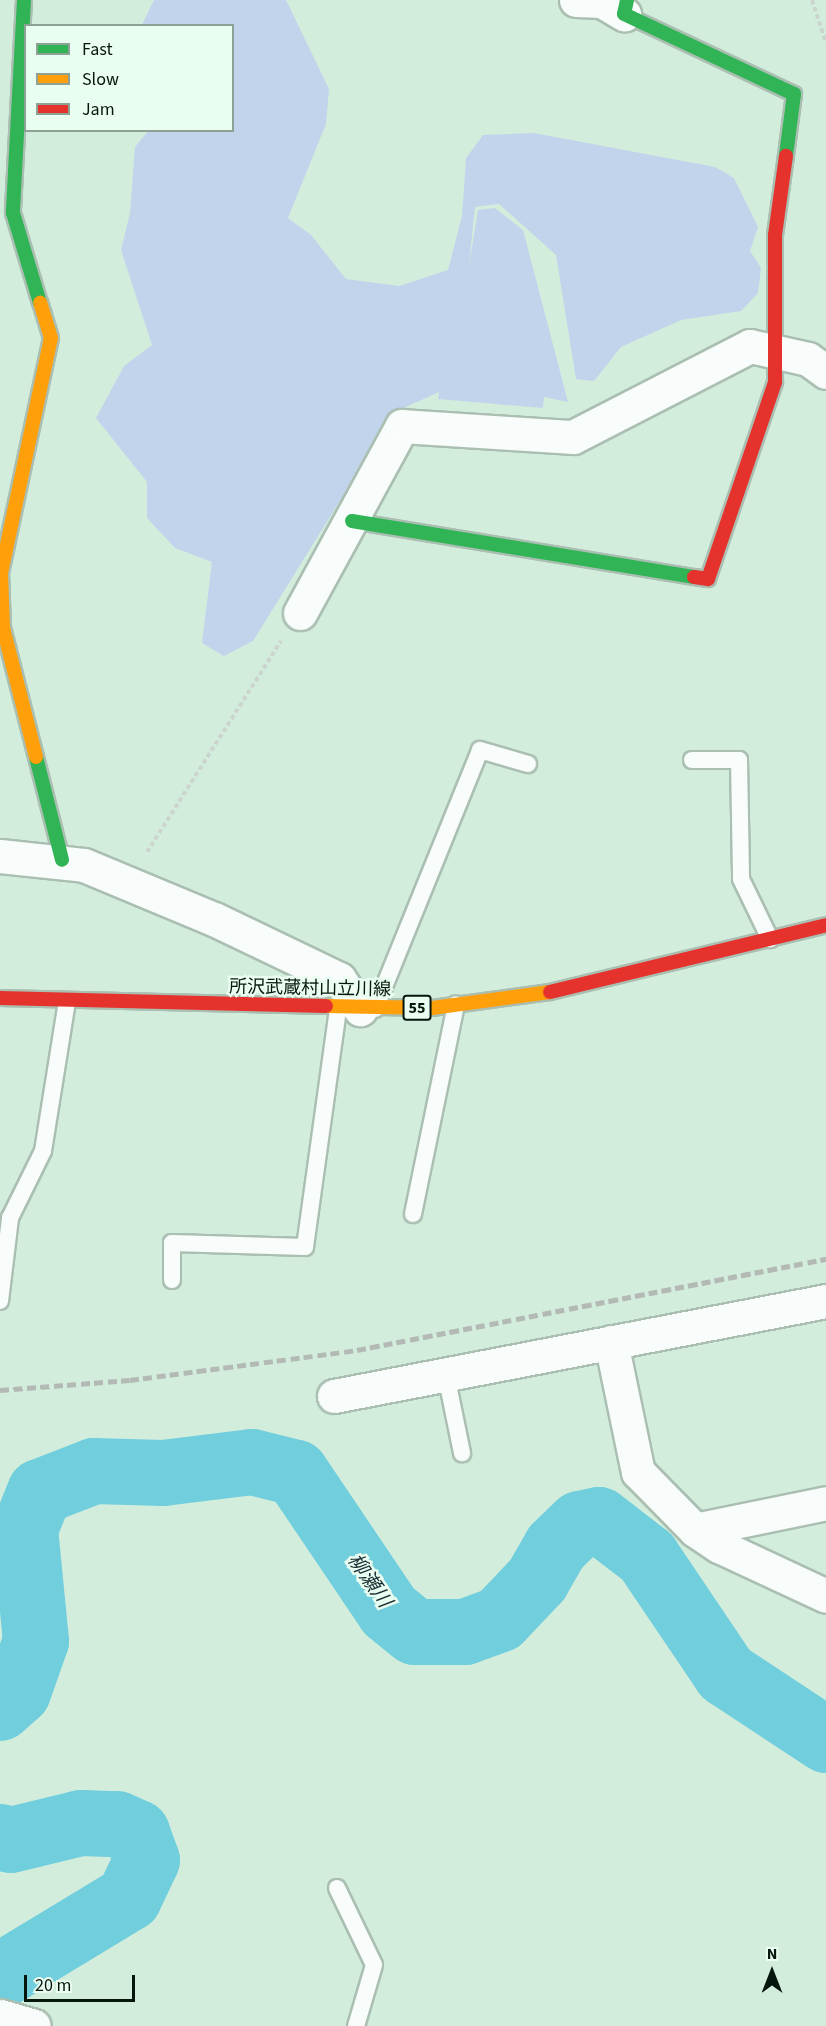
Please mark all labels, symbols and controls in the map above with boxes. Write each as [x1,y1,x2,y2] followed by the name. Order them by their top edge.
[24,24,234,132] legend
[82,37,113,62] text: Fast
[82,67,119,92] text: Slow
[82,97,115,122] text: Jam
[229,977,391,1001] street label: 所沢武蔵村山立川線
[402,995,432,1021] road number: 55
[342,1550,396,1612] water label: 柳瀬川
[742,1942,802,2002] north arrow
[767,1943,777,1965] text: N
[27,1963,138,2001] scale bar
[35,1973,71,1998] text: 20 m

